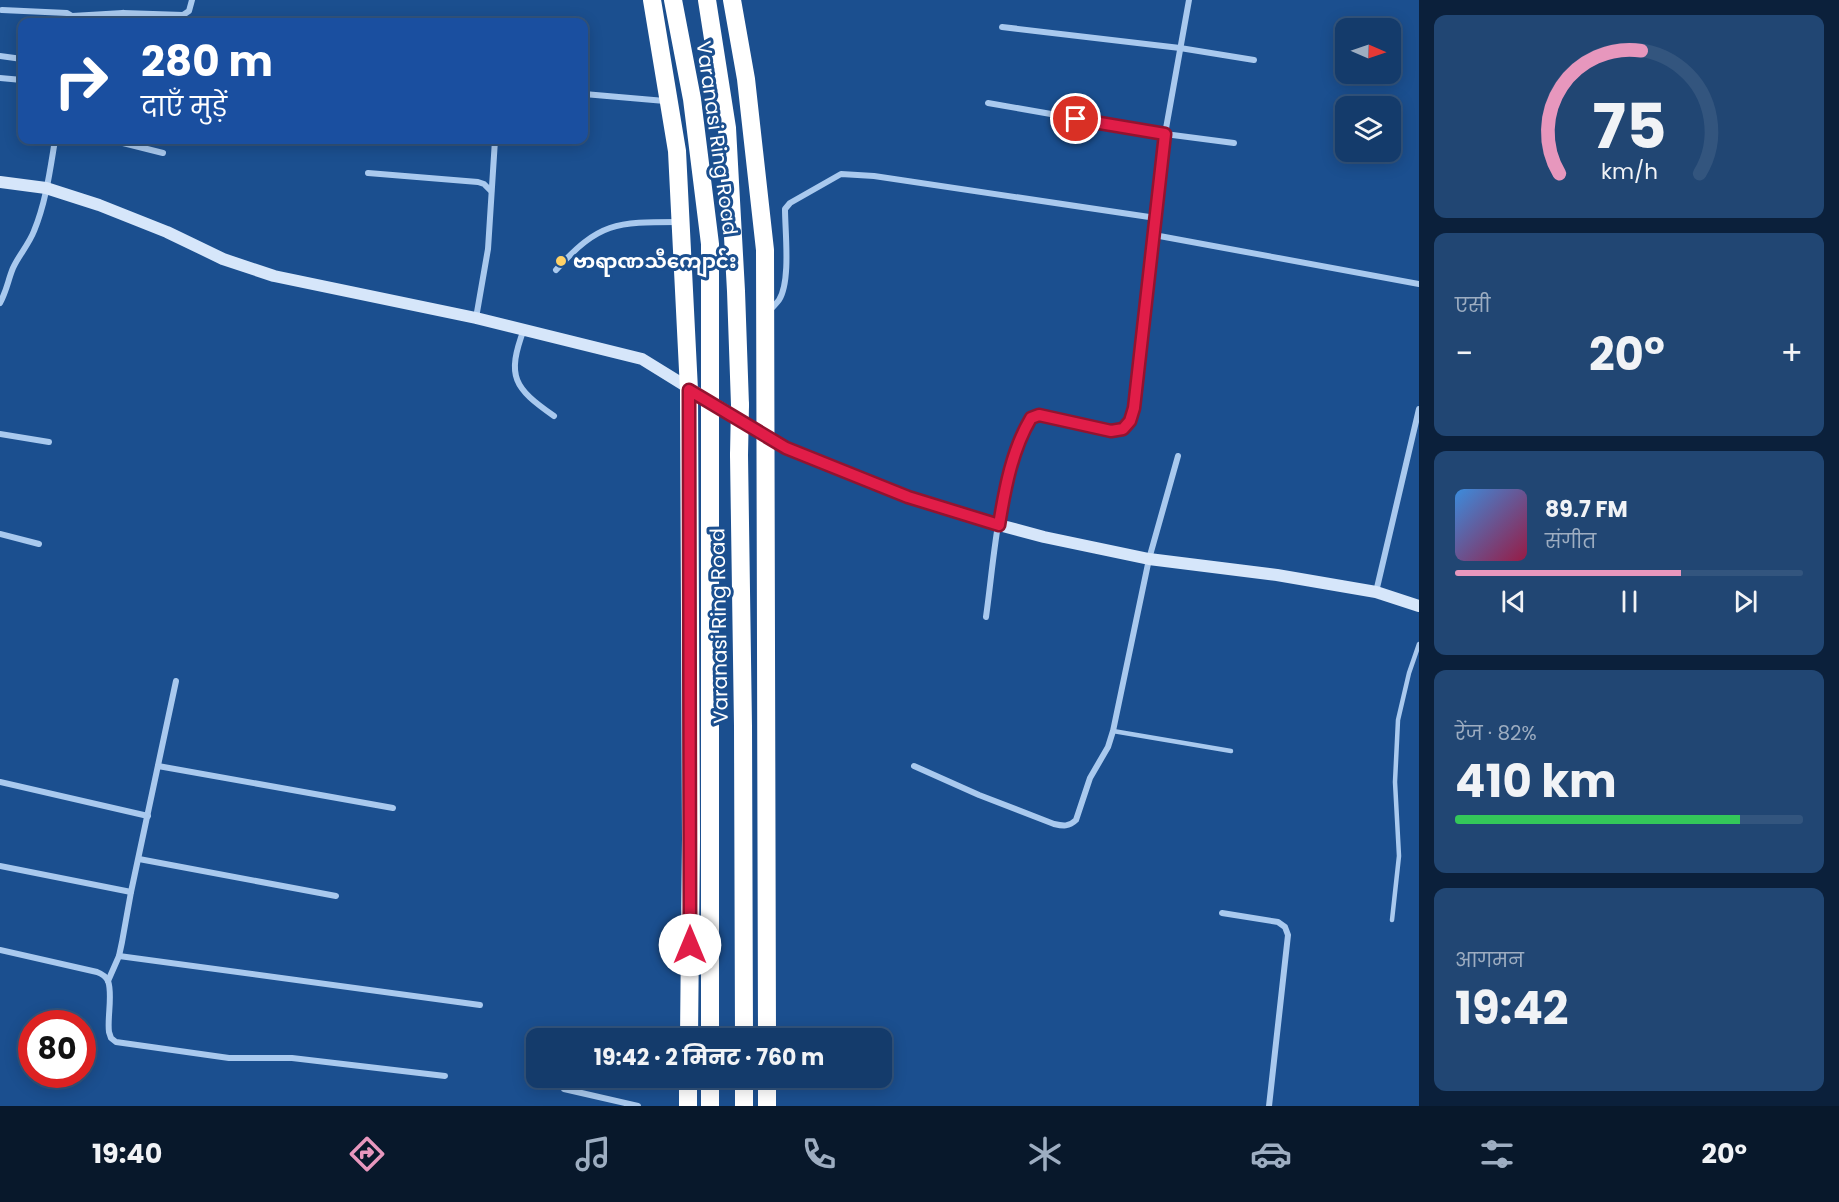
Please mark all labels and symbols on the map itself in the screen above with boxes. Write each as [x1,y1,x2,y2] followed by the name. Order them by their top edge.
[1335,18,1401,84] north arrow
[690,39,744,237] street label: Varanasi Ring Road
[1050,93,1101,144] pin
[573,247,737,278] place label: ဗာရာဏသီကျောင်း
[554,254,568,268] marker: ဗာရာဏသီကျောင်း
[703,528,735,724] street label: Varanasi Ring Road
[658,913,722,977] position arrow
[18,1010,96,1088] speed limit sign: 80

